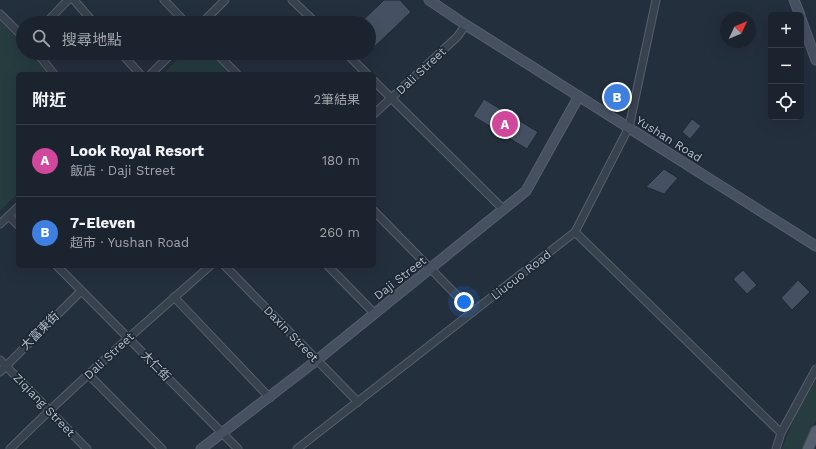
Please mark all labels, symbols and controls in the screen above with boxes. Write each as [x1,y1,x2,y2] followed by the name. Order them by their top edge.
[720,12,756,48] north arrow
[768,12,804,120] map controls
[768,12,804,48] button: +
[16,16,376,60] search box
[30,27,52,49] icon: search
[62,31,122,49] text: 搜尋地點
[393,45,449,97] street label: Dali Street
[768,48,804,84] button: −
[604,82,630,112] pin: B
[768,84,804,120] button: locate
[32,90,66,110] text: 附近
[313,92,360,107] text: 2筆結果
[492,109,518,139] pin: A
[633,113,705,165] street label: Yushan Road
[70,142,204,160] text: Look Royal Resort
[41,153,49,168] text: A
[322,153,360,168] text: 180 m
[70,163,175,178] text: 飯店 · Daji Street
[70,214,135,232] text: 7-Eleven
[41,225,49,240] text: B
[320,225,360,240] text: 260 m
[70,235,189,250] text: 超市 · Yushan Road
[488,247,554,303] street label: Liucuo Road
[371,253,429,303] street label: Daji Street
[454,292,474,312] your location
[261,303,321,365] street label: Daxin Street
[18,309,62,353] street label: 大富東街
[81,330,137,382] street label: Dali Street
[138,348,174,384] street label: 大仁街
[10,371,78,439] street label: Ziqiang Street

